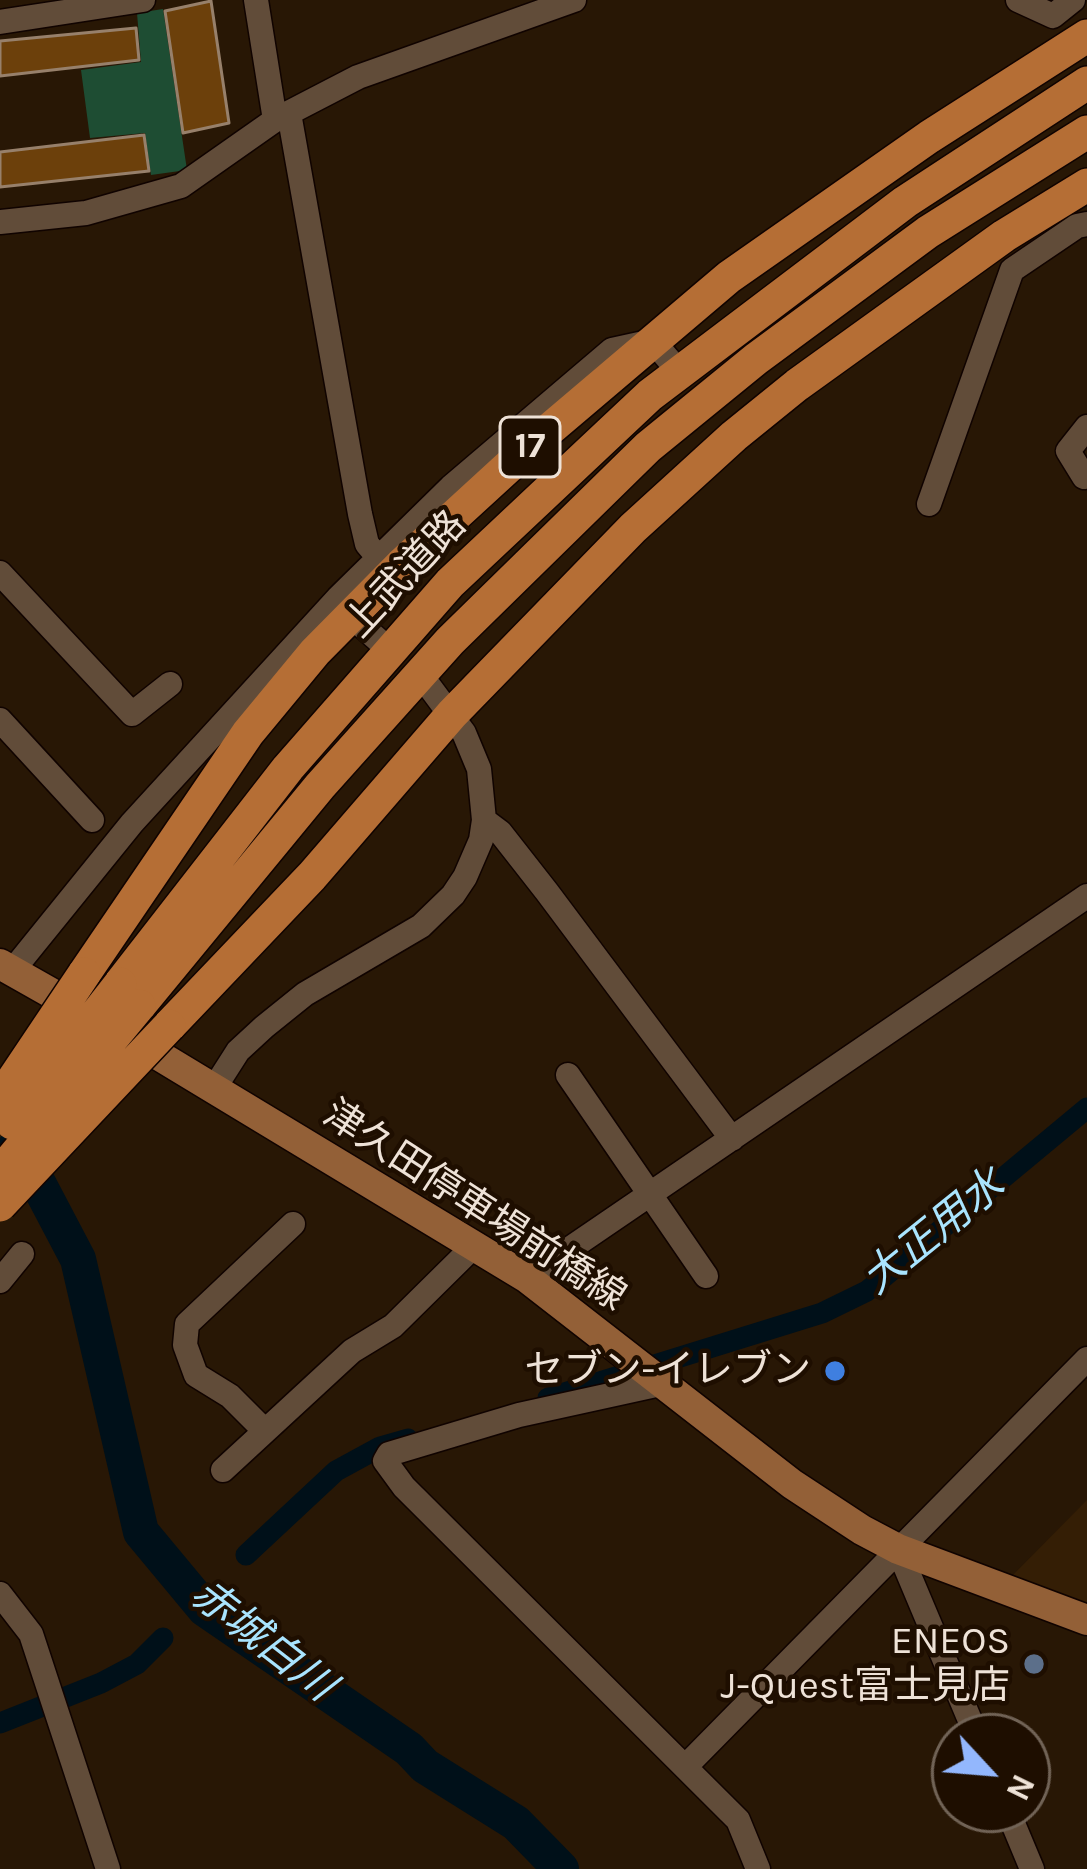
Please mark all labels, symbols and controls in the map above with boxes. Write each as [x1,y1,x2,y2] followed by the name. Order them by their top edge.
[500,417,560,477] road number: 17
[336,502,476,648] street label: 上武道路
[314,1091,634,1321] street label: 津久田停車場前橋線
[853,1161,1015,1305] water label: 大正用水
[524,1348,811,1394] place label: セブン-イレブン
[822,1358,848,1384] marker: セブン-イレブン
[180,1569,344,1713] water label: 赤城白川
[720,1619,1010,1710] place label: ENEOS J-Quest富士見店
[1021,1651,1047,1677] marker: ENEOS J-Quest富士見店
[931,1713,1051,1833] north arrow
[998,1768,1043,1806] text: N

